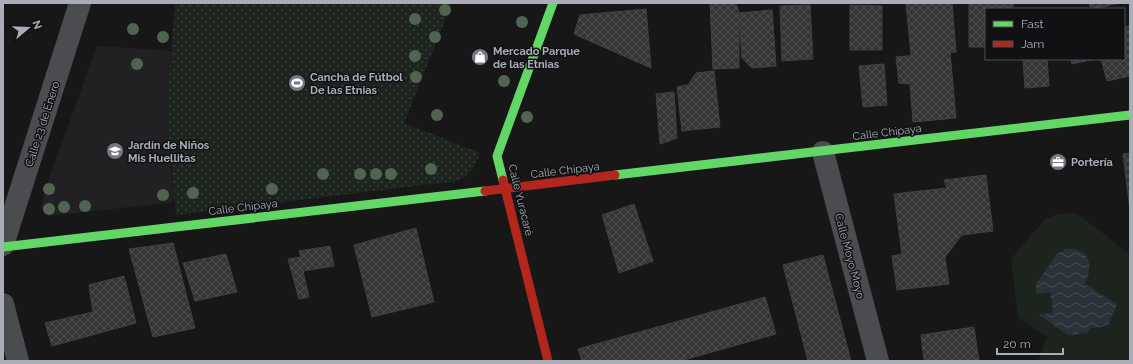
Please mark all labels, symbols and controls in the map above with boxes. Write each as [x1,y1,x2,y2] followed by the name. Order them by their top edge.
[8,8,48,48] north arrow
[985,8,1125,60] legend
[1021,17,1044,31] text: Fast
[29,19,44,31] text: N
[1021,37,1044,51] text: Jam
[493,45,580,71] place label: Mercado Parque de las Etnias
[470,47,490,67] shop icon: Mercado Parque de las Etnias
[310,71,403,97] place label: Cancha de Fútbol De las Etnias
[287,73,307,93] sports icon: Cancha de Fútbol De las Etnias
[23,79,63,169] street label: Calle 23 de Enero
[852,122,922,143] street label: Calle Chipaya
[128,139,210,165] place label: Jardín de Niños Mis Huellitas
[105,141,125,161] school or university icon: Jardín de Niños Mis Huellitas
[1048,152,1068,172] office icon: Portería
[1071,156,1113,169] place label: Portería
[530,160,600,181] street label: Calle Chipaya
[505,163,536,238] street label: Calle Yuracaré
[208,197,278,218] street label: Calle Chipaya
[832,212,867,301] street label: Calle Moyo Moyo
[997,330,1063,356] scale bar
[1003,337,1031,351] text: 20 m

